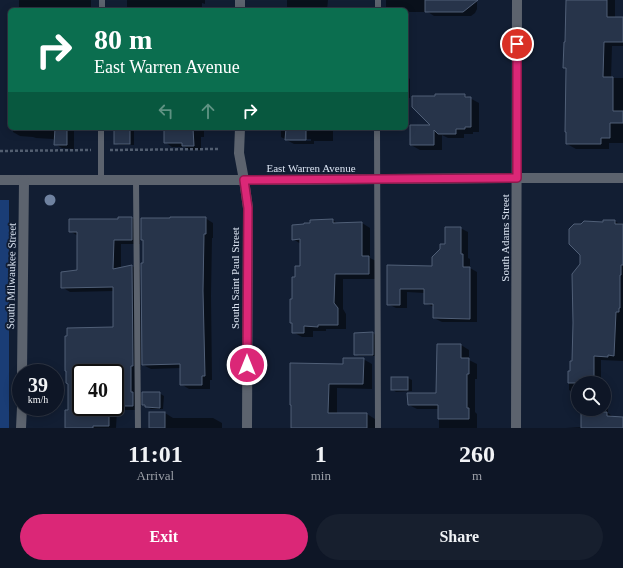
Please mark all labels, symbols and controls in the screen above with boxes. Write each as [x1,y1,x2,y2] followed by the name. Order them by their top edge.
[28,24,80,76] icon: right
[94,24,152,55] text: 80 m
[500,27,534,61] pin
[506,33,528,55] icon: arrive
[94,57,240,77] text: East Warren Avenue
[155,100,177,122] icon: left
[197,100,219,122] icon: ahead
[239,100,261,122] icon: right
[266,162,356,174] street label: East Warren Avenue
[499,194,511,282] street label: South Adams Street
[4,223,18,329] street label: South Milwaukee Street
[229,227,241,329] street label: South Saint Paul Street
[226,344,268,386] position arrow
[72,364,124,416] speed limit sign: 40
[28,374,48,396] text: 39
[571,376,611,416] map controls
[571,376,611,416] button: search
[28,394,48,405] text: km/h
[128,441,183,467] text: 11:01
[315,441,327,467] text: 1
[459,441,495,467] text: 260
[137,468,174,483] text: Arrival
[311,468,331,483] text: min
[472,468,482,483] text: m
[20,514,308,560] button: Exit
[316,514,603,560] button: Share

